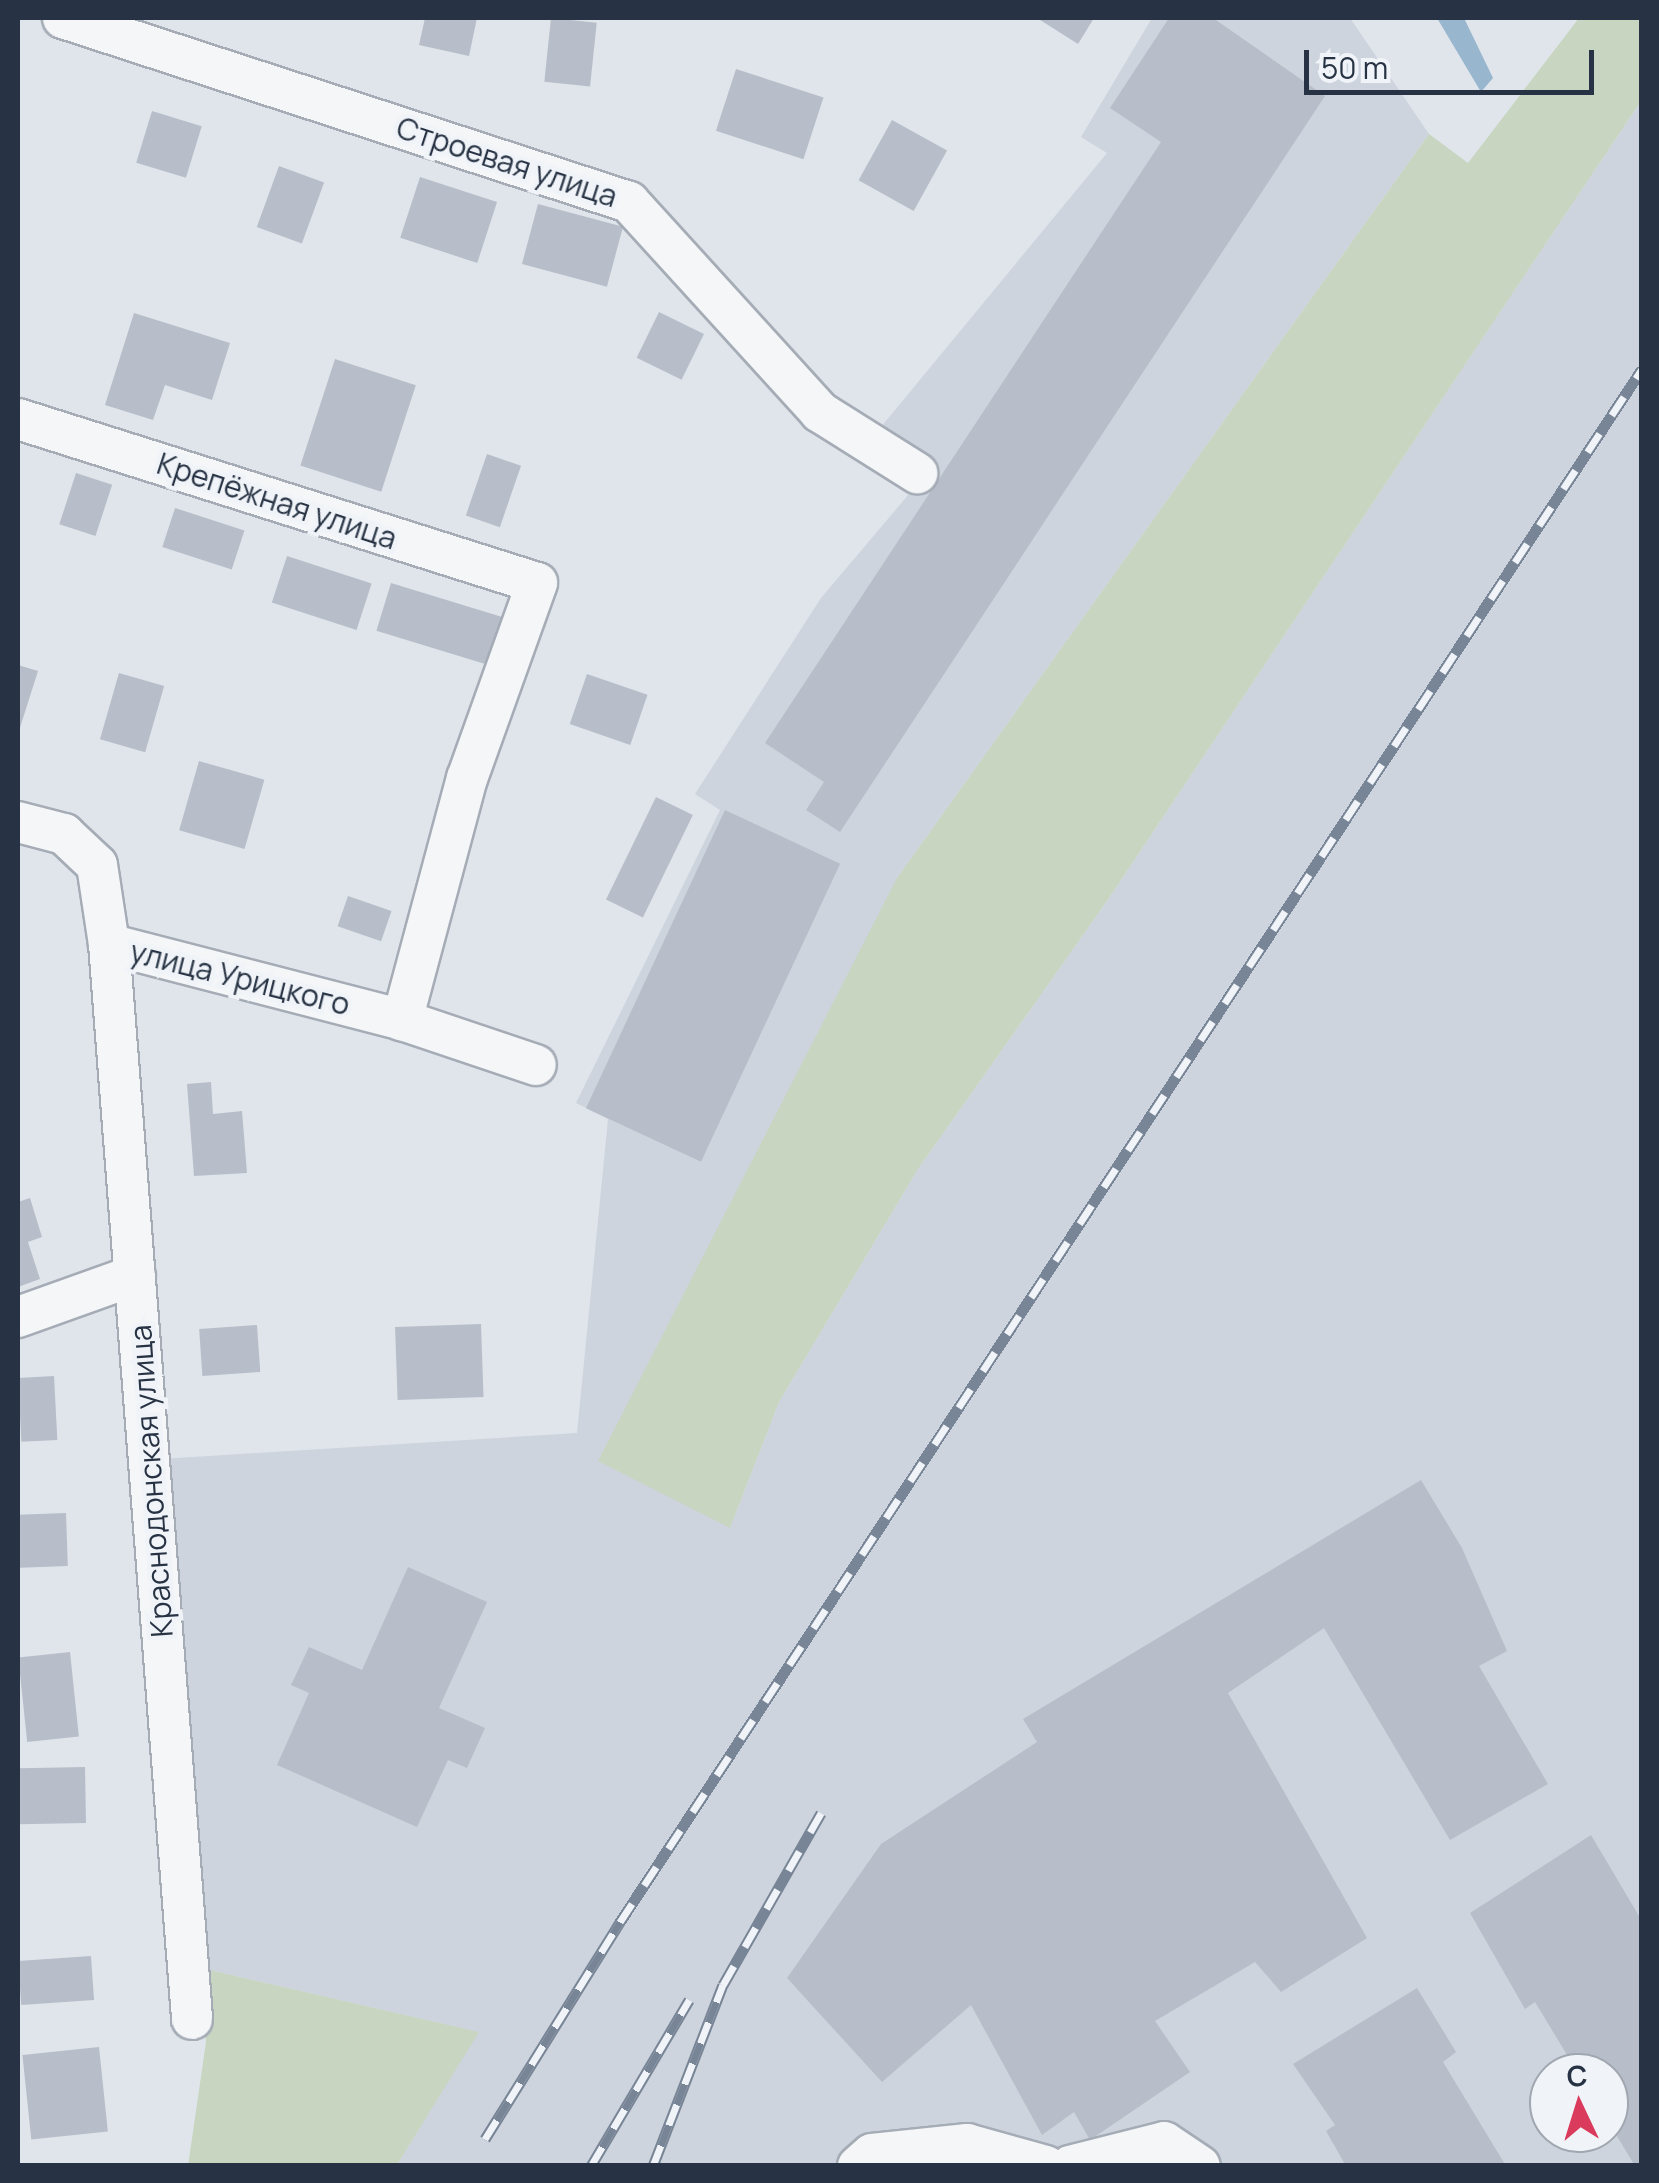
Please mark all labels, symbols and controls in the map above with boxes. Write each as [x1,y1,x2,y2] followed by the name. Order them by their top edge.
[1309,30,1599,92] scale bar
[1321,47,1388,88] text: 50 m
[392,109,622,215] street label: Строевая улица
[153,445,401,557] street label: Крепёжная улица
[126,933,354,1023] street label: улица Урицкого
[122,1324,180,1638] street label: Краснодонская улица
[1529,2053,1629,2153] north arrow
[1565,2055,1589,2095] text: С

